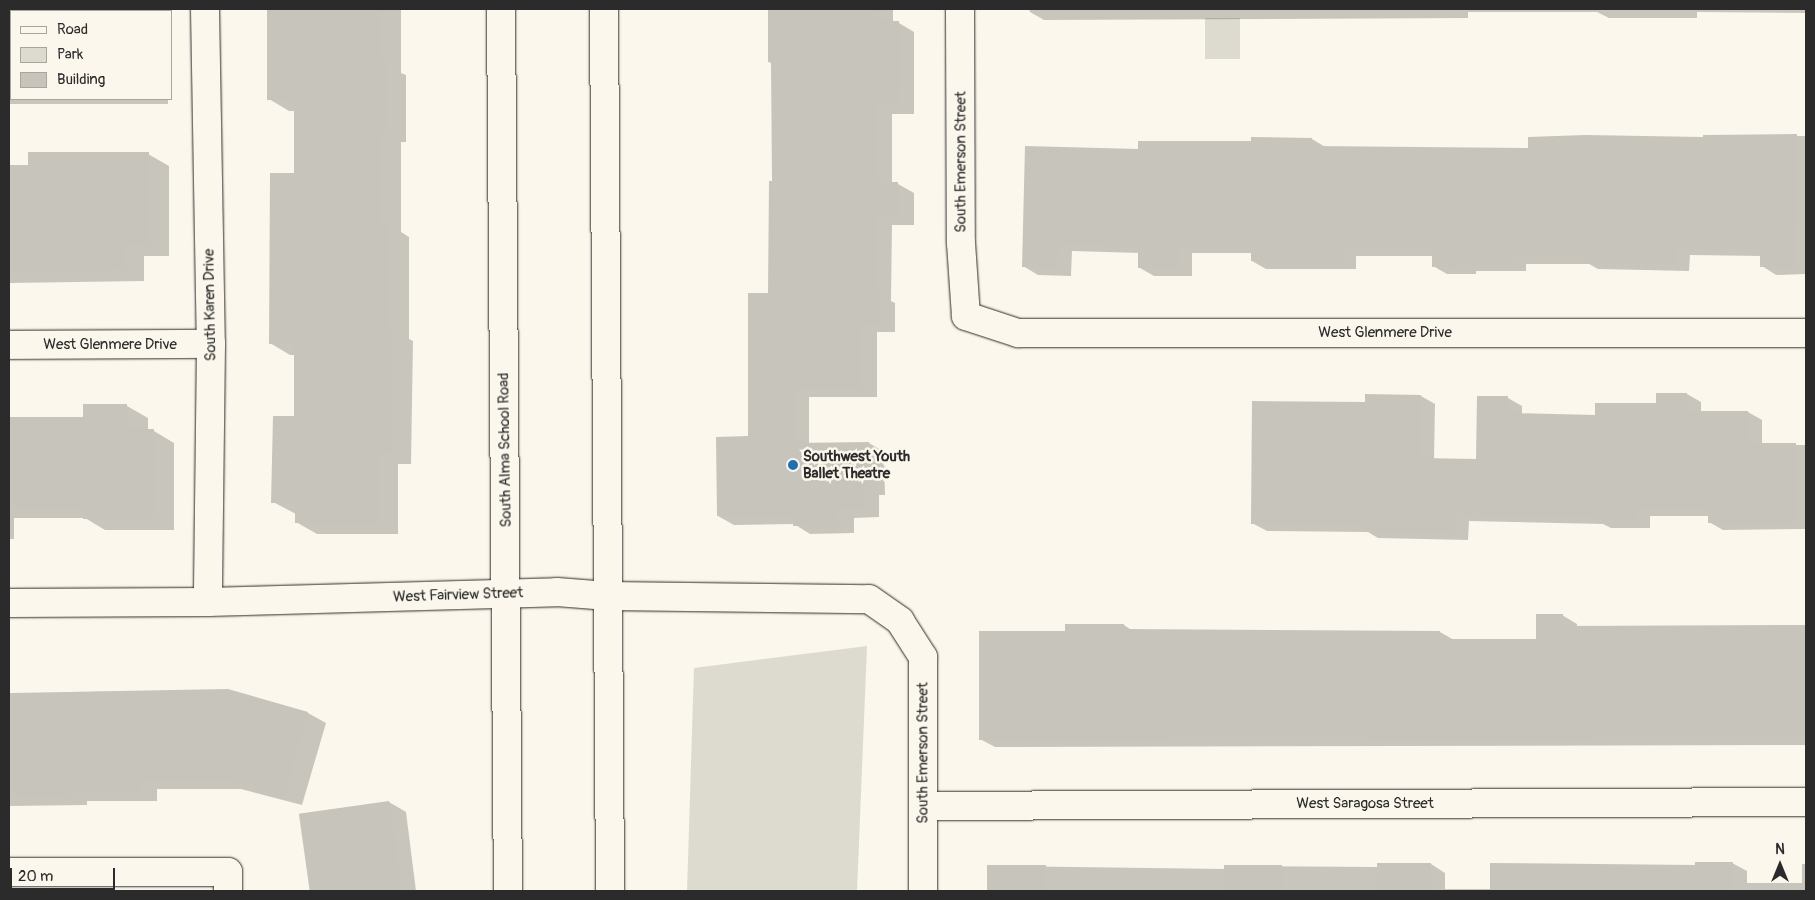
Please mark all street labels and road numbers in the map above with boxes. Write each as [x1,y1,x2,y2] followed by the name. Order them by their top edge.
[952,91,970,233] street label: South Emerson Street
[200,249,220,361] street label: South Karen Drive
[1318,324,1452,342] street label: West Glenmere Drive
[43,336,177,354] street label: West Glenmere Drive
[495,372,515,528] street label: South Alma School Road
[393,584,523,606] street label: West Fairview Street
[914,682,932,824] street label: South Emerson Street
[1296,795,1434,813] street label: West Saragosa Street

